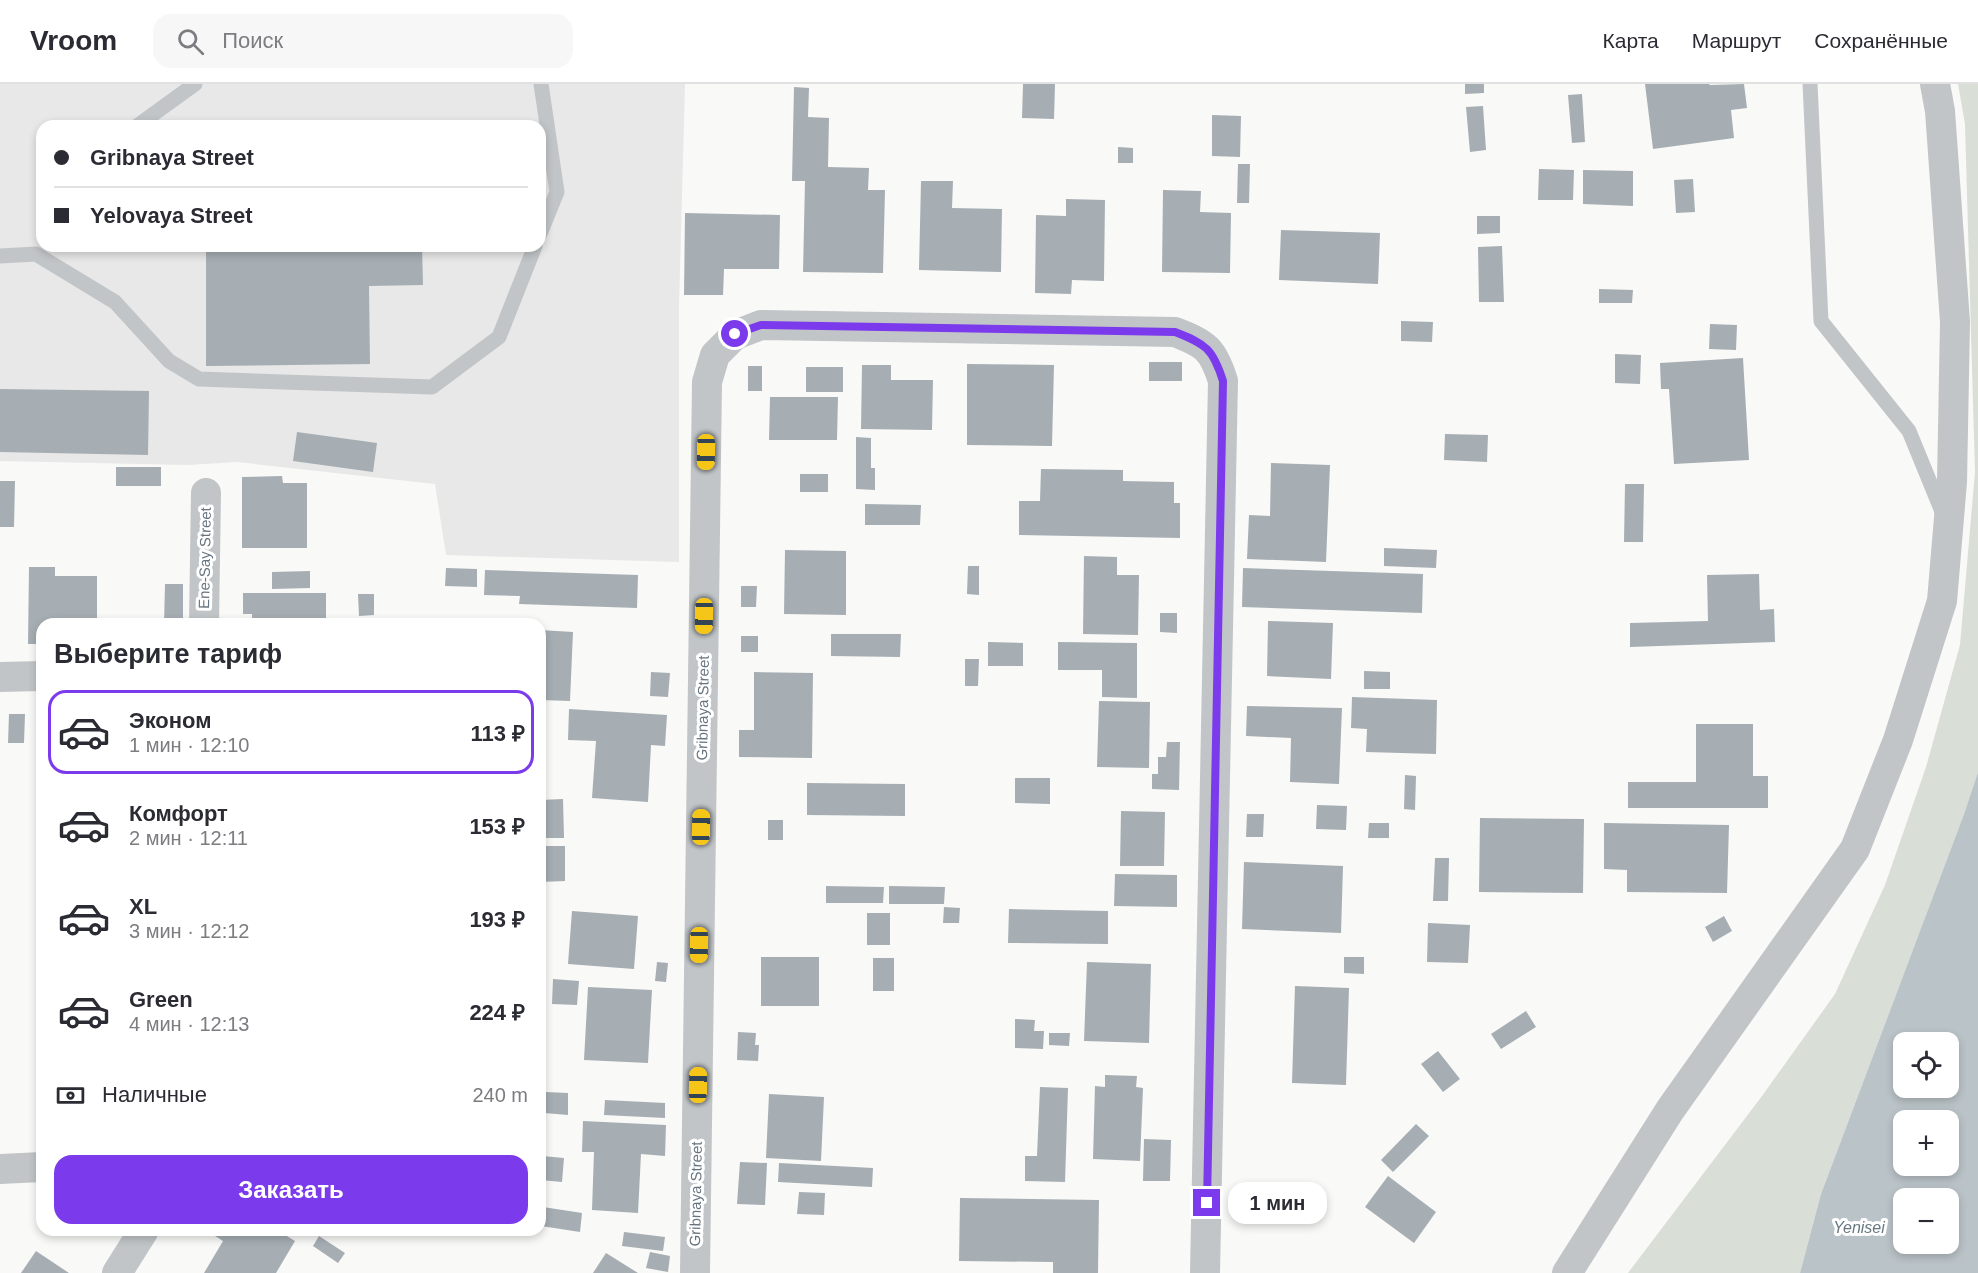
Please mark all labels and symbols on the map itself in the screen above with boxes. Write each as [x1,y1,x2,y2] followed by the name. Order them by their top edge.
[721,320,748,347] route start
[697,434,715,470] car
[195,506,214,609] street label: Ene-Say Street
[695,598,713,634] car
[693,654,712,761] street label: Gribnaya Street
[692,809,710,845] car
[690,927,708,963] car
[689,1067,707,1103] car
[686,1140,705,1247] street label: Gribnaya Street
[1228,1182,1327,1224] callout: 1 мин
[1193,1189,1220,1216] route end
[1833,1219,1885,1236] water label: Yenisei

